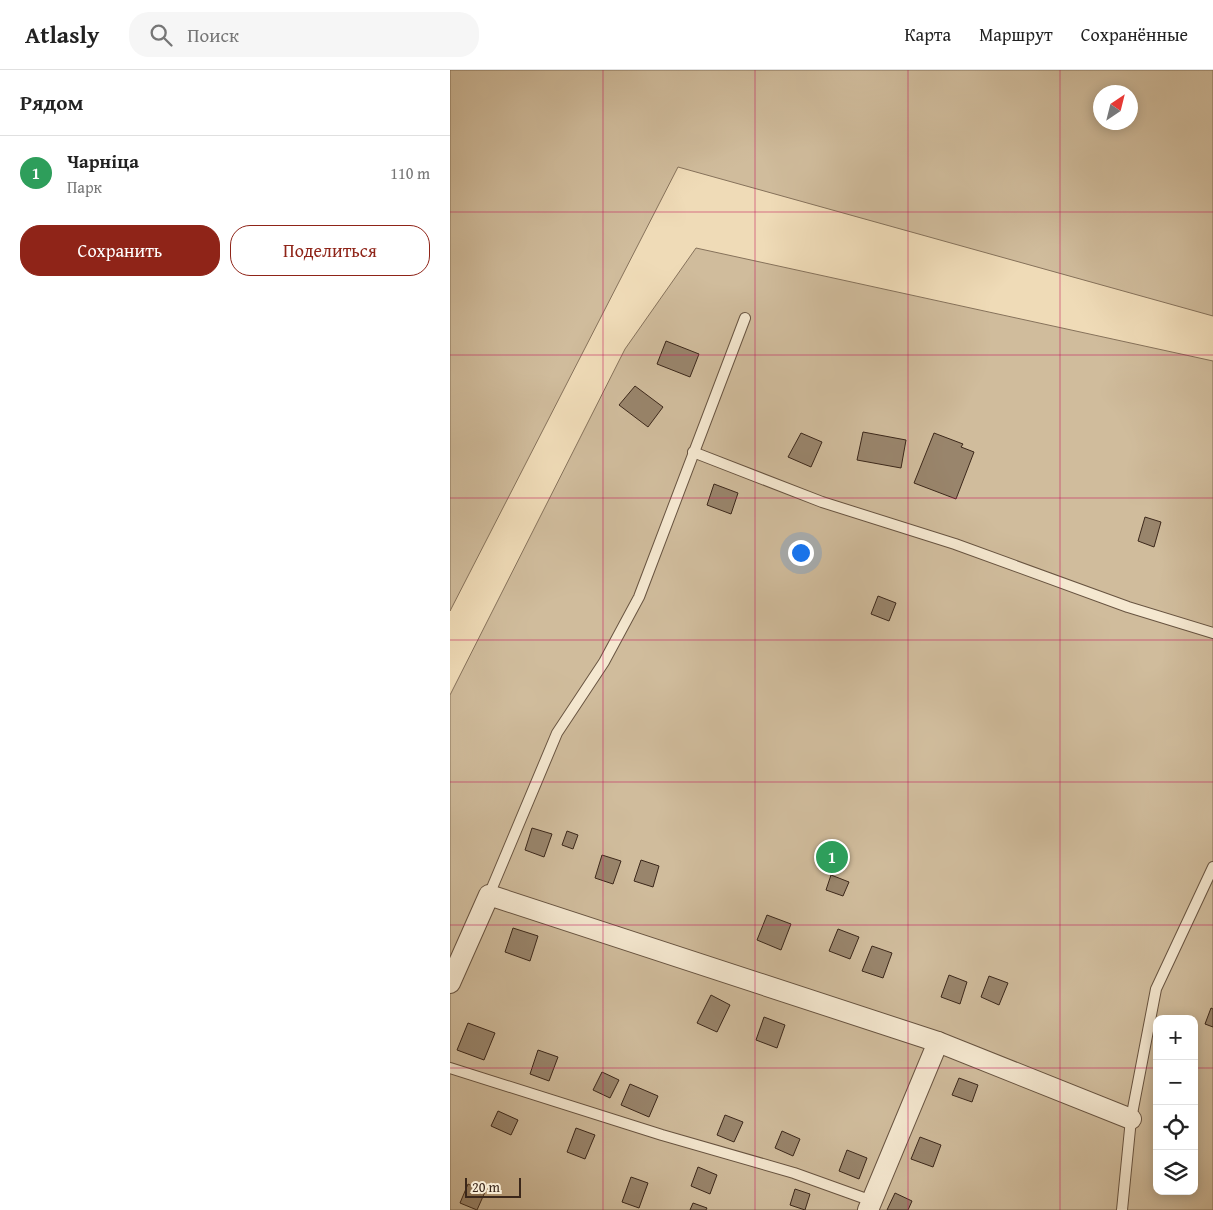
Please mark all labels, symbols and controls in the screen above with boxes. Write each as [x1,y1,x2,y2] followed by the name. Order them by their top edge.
[129,12,479,57] search box
[25,17,99,52] text: Atlasly
[147,21,175,49] icon: search
[187,21,239,49] text: Поиск
[905,21,951,48] text: Карта
[979,21,1053,48] text: Маршрут
[1081,21,1188,48] text: Сохранённые
[1093,85,1138,130] north arrow
[20,87,83,118] text: Рядом
[67,147,139,175] text: Чарніца
[32,161,40,185] text: 1
[390,161,430,185] text: 110 m
[67,175,102,199] text: Парк
[20,225,220,276] button: Сохранить
[230,225,430,276] button: Поделиться
[788,540,814,566] your location
[816,838,848,876] pin: 1
[1153,1015,1198,1195] map controls
[1153,1015,1198,1060] button: +
[1153,1060,1198,1105] button: −
[1153,1105,1198,1150] button: locate
[1153,1150,1198,1195] button: layers
[465,1175,521,1198] scale bar
[472,1177,500,1197] text: 20 m

